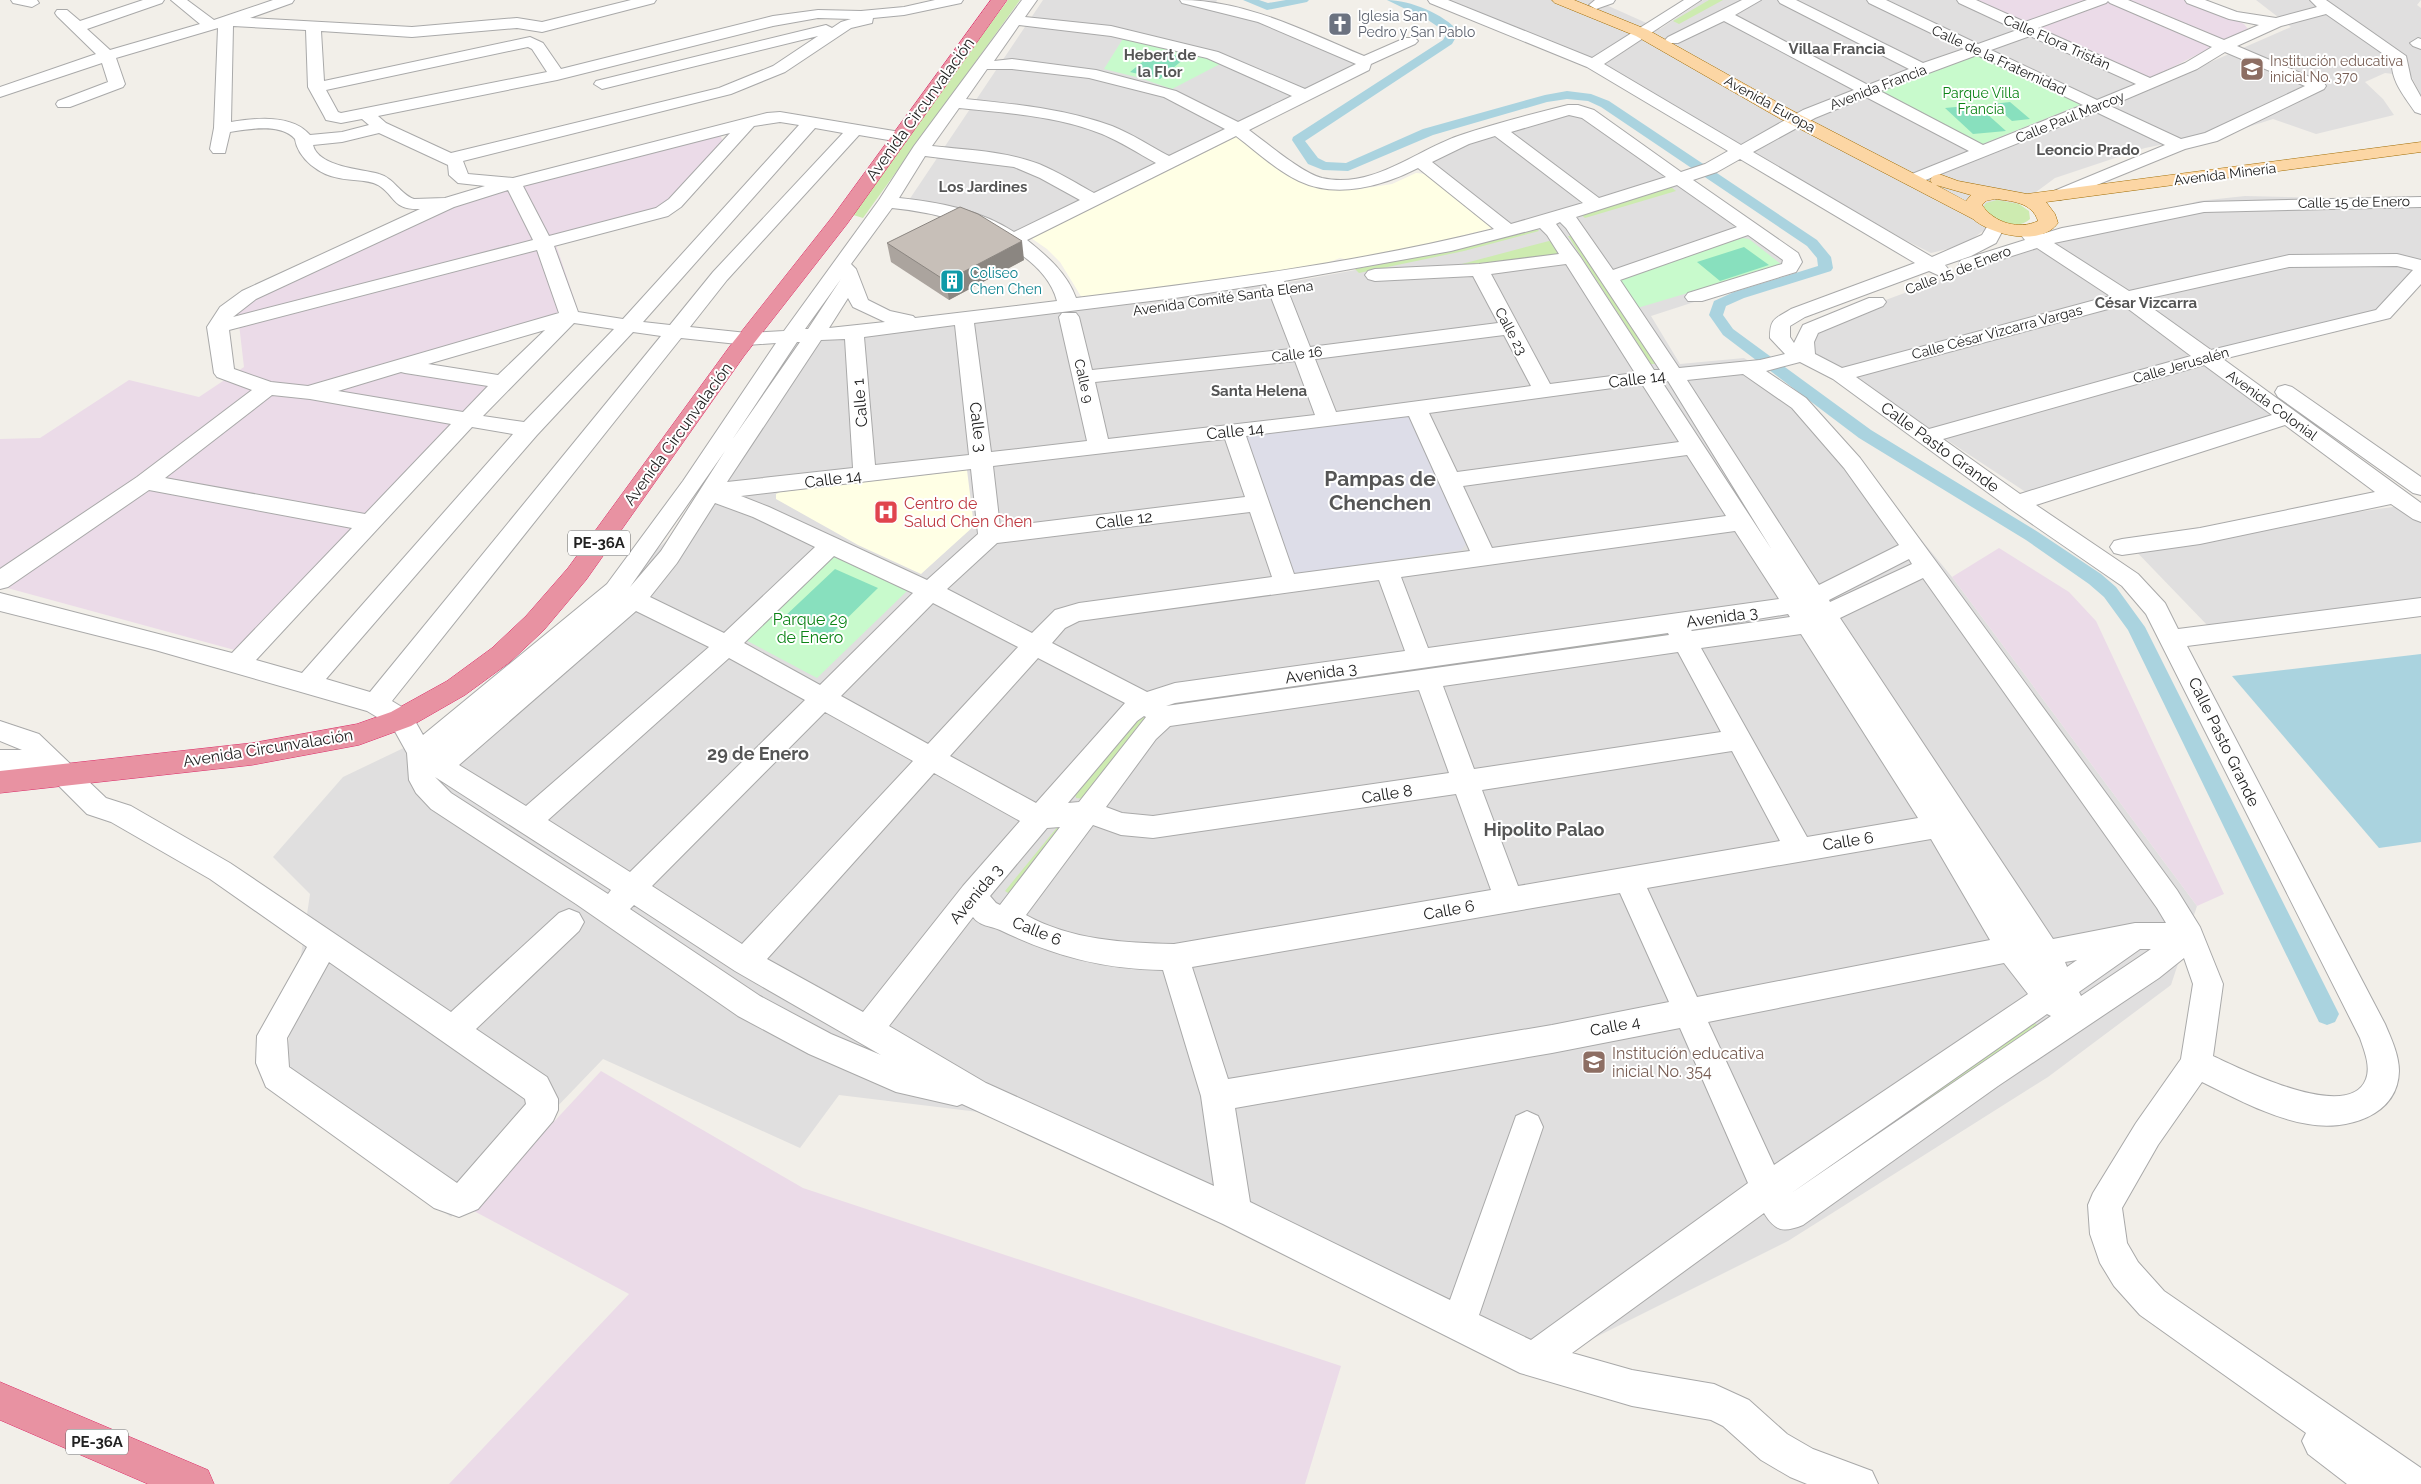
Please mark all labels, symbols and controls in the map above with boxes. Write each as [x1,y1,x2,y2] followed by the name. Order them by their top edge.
[1358,8,1475,40] place label: Iglesia San Pedro y San Pablo
[1327,11,1353,37] church icon: Iglesia San Pedro y San Pablo
[2001,11,2113,73] street label: Calle Flora Tristán
[1929,22,2069,98] street label: Calle de la Fraternidad
[862,34,978,184] street label: Avenida Circunvalación
[1789,40,1886,58] district label: Villaa Francia
[1124,46,1196,81] district label: Hebert de la Flor
[2270,53,2403,85] place label: Institución educativa inicial No. 370
[2239,56,2265,82] school or university icon: Institución educativa inicial No. 370
[1827,61,1929,113] street label: Avenida Francia
[1722,72,1818,136] street label: Avenida Europa
[1942,85,2020,117] park label: Parque Villa Francia
[2013,88,2127,146] street label: Calle Paúl Marcoy
[2036,141,2140,159] district label: Leoncio Prado
[2173,160,2277,188] street label: Avenida Minería
[939,178,1027,196] district label: Los Jardines
[2298,193,2410,211] street label: Calle 15 de Enero
[1903,242,2013,298] street label: Calle 15 de Enero
[970,265,1042,297] place label: Coliseo Chen Chen
[939,268,965,294] building icon: Coliseo Chen Chen
[1132,277,1314,319] street label: Avenida Comité Santa Elena
[2095,294,2198,312] district label: César Vizcarra
[1910,301,2084,362] street label: Calle César Vizcarra Vargas
[1492,305,1530,357] street label: Calle 23
[1271,343,1323,365] street label: Calle 16
[2131,344,2231,386] street label: Calle Jerusalén
[1071,357,1097,405] street label: Calle 9
[620,359,736,509] street label: Avenida Circunvalación
[1607,366,1667,392] street label: Calle 14
[2223,367,2321,443] street label: Avenida Colonial
[848,378,872,428] street label: Calle 1
[1211,382,1307,400] district label: Santa Helena
[1877,398,2003,496] street label: Calle Pasto Grande
[965,401,991,453] street label: Calle 3
[1205,419,1265,443] street label: Calle 14
[803,466,863,492] street label: Calle 14
[1324,466,1436,515] district label: Pampas de Chenchen
[904,494,1032,531] place label: Centro de Salud Chen Chen
[873,499,899,525] hospital icon: Centro de Salud Chen Chen
[1095,507,1153,533] street label: Calle 12
[568,530,630,556] road number: PE-36A
[1685,603,1759,631] street label: Avenida 3
[773,610,847,647] park label: Parque 29 de Enero
[1284,659,1358,687] street label: Avenida 3
[2184,674,2264,810] street label: Calle Pasto Grande
[182,725,354,771] street label: Avenida Circunvalación
[707,743,809,764] district label: 29 de Enero
[1360,781,1414,807] street label: Calle 8
[1483,819,1605,840] district label: Hipolito Palao
[1821,828,1875,854] street label: Calle 6
[946,860,1006,928] street label: Avenida 3
[1422,896,1476,924] street label: Calle 6
[1010,913,1064,949] street label: Calle 6
[1588,1012,1642,1040] street label: Calle 4
[1612,1044,1764,1081] place label: Institución educativa inicial No. 354
[1581,1049,1607,1075] school or university icon: Institución educativa inicial No. 354
[66,1430,128,1454] road number: PE-36A

